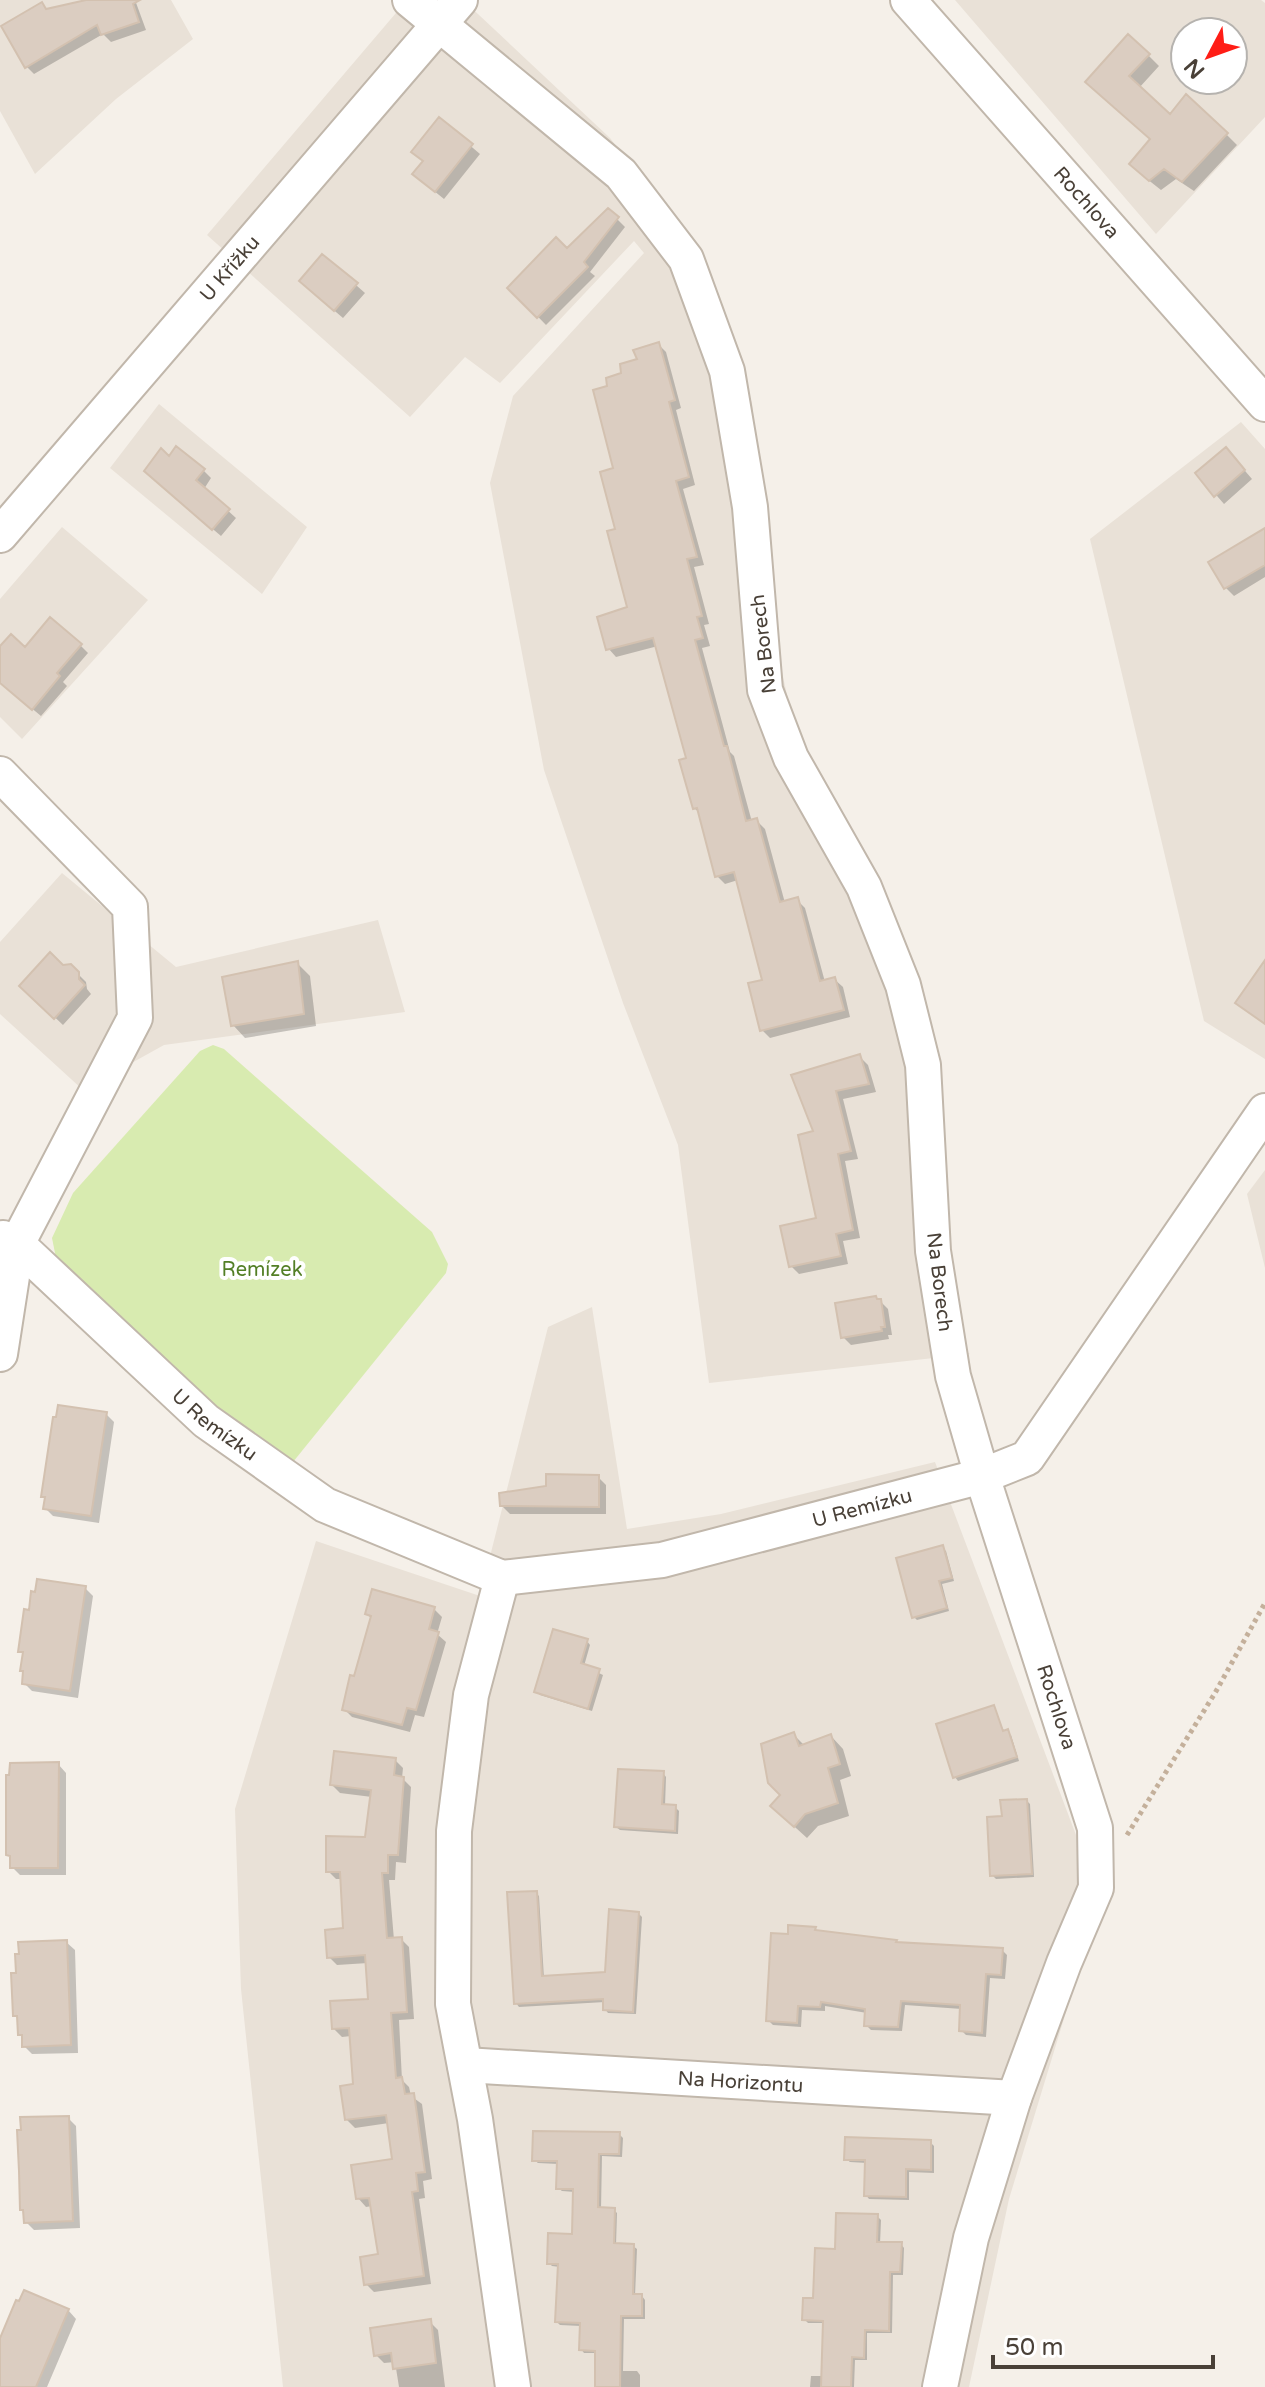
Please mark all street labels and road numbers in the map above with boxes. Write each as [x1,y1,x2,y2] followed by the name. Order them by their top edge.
[1048,162,1124,244] street label: Rochlova
[195,231,265,307] street label: U Křížku
[746,593,782,695] street label: Na Borech
[921,1231,957,1333] street label: Na Borech
[166,1384,262,1466] street label: U Remízku
[810,1484,915,1533] street label: U Remízku
[1031,1662,1081,1753] street label: Rochlova
[677,2067,804,2098] street label: Na Horizontu

